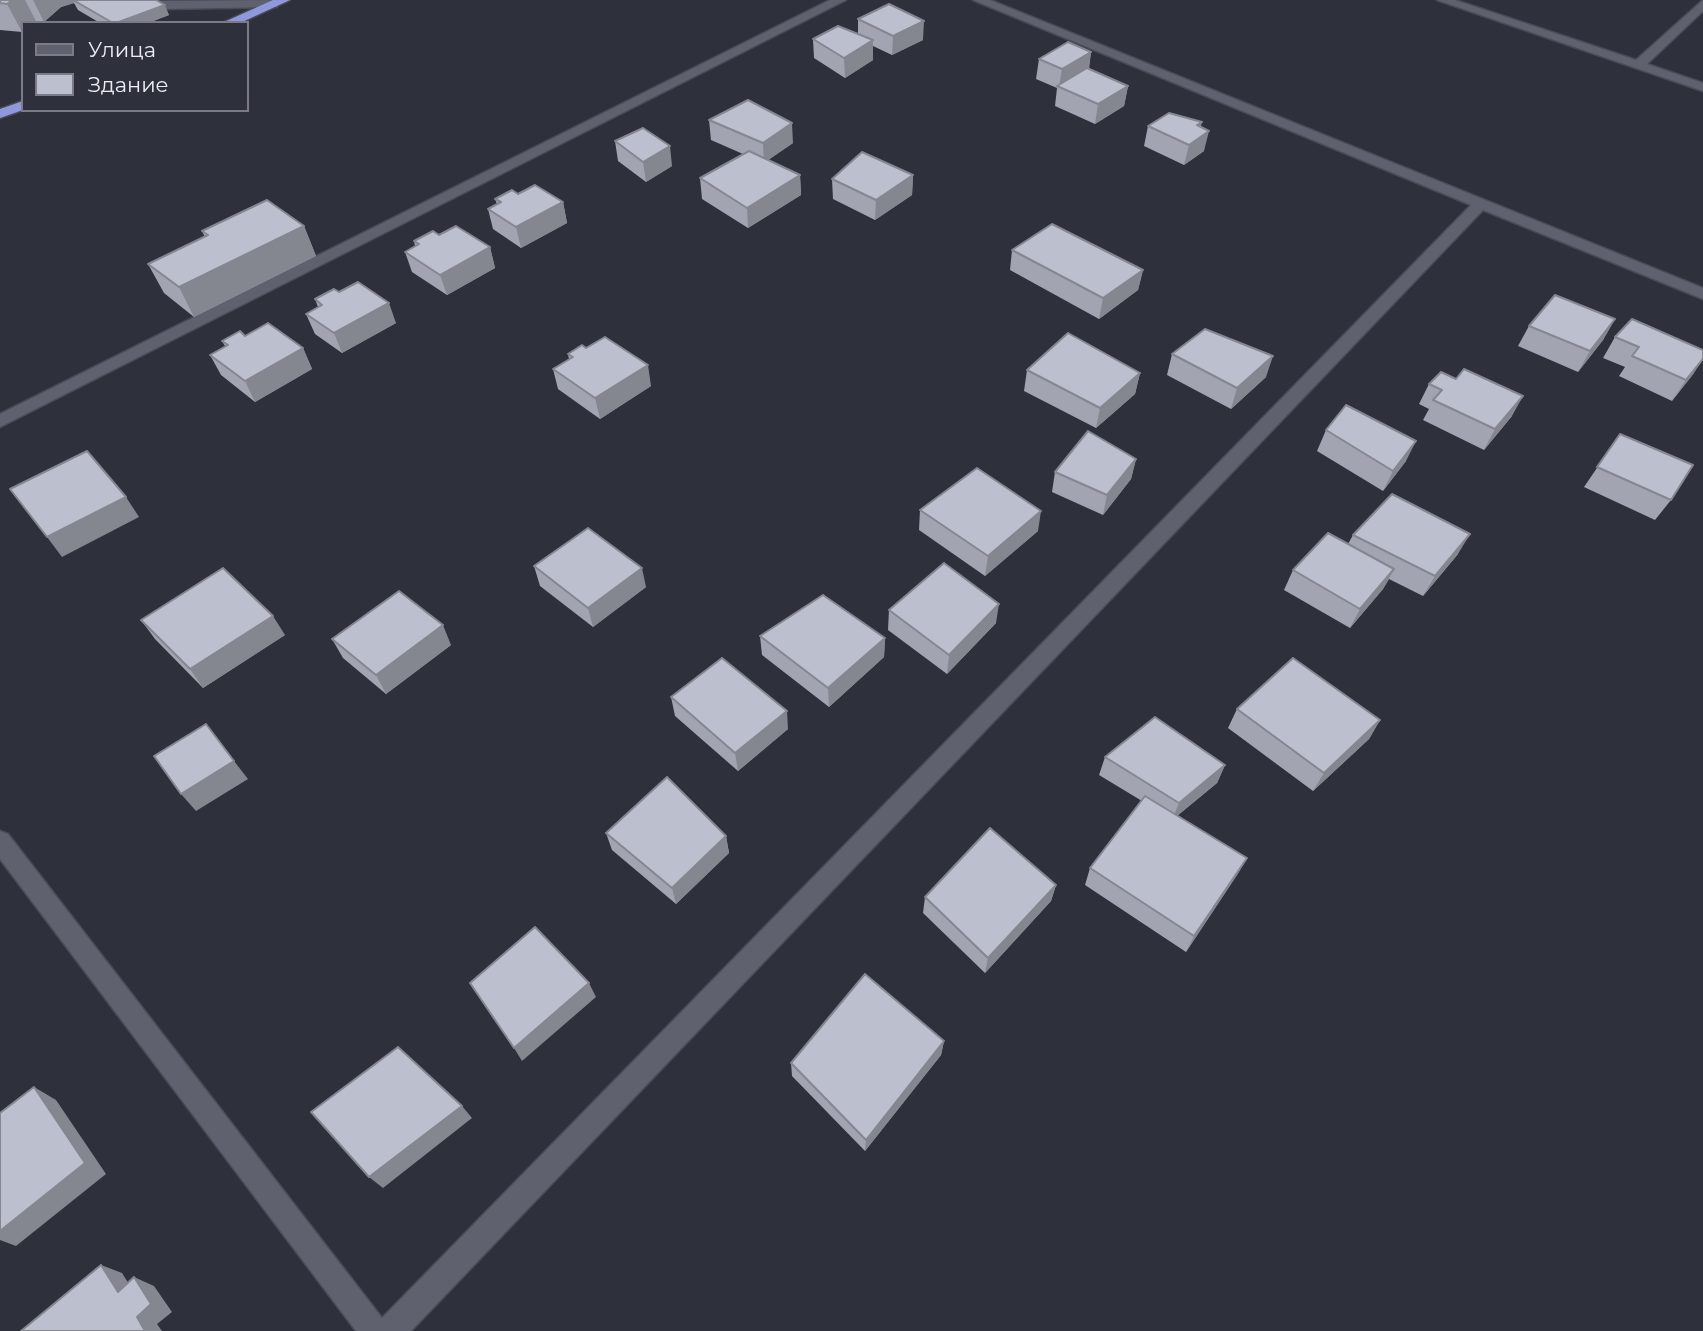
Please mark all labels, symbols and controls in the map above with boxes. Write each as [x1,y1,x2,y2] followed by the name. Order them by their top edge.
[21,21,248,112] legend
[88,37,156,62] text: Улица
[88,72,169,97] text: Здание

